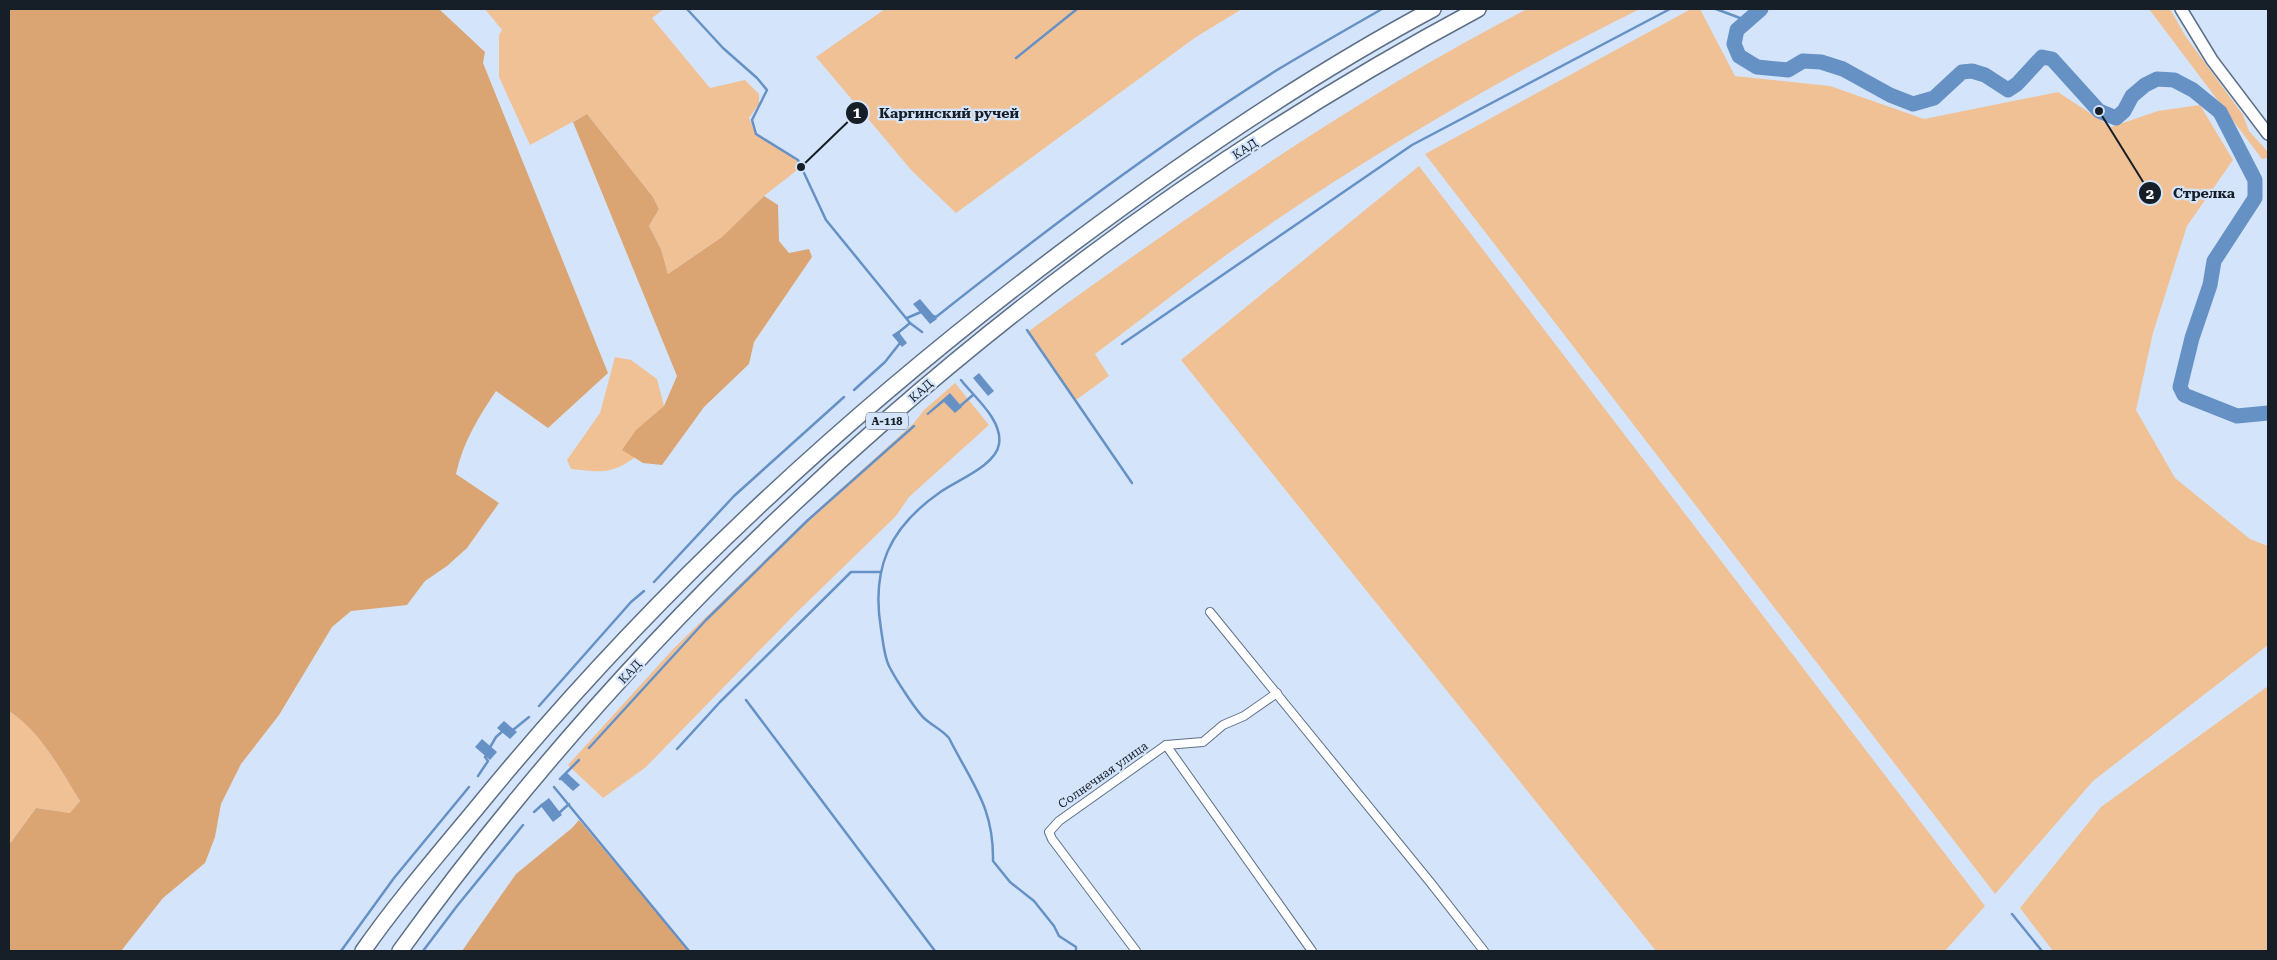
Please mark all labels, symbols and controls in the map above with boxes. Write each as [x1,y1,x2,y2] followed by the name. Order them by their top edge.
[844,99,1029,128] callout: Каргинский ручей
[853,104,862,122] text: 1
[879,105,1019,121] text: Каргинский ручей
[1230,136,1261,162] street label: КАД
[2138,179,2245,208] callout: Стрелка
[2146,185,2154,203] text: 2
[2173,185,2236,201] text: Стрелка
[906,376,936,405] street label: КАД
[866,412,908,430] road number: А-118
[616,657,645,687] street label: КАД
[1056,739,1151,811] street label: Солнечная улица

